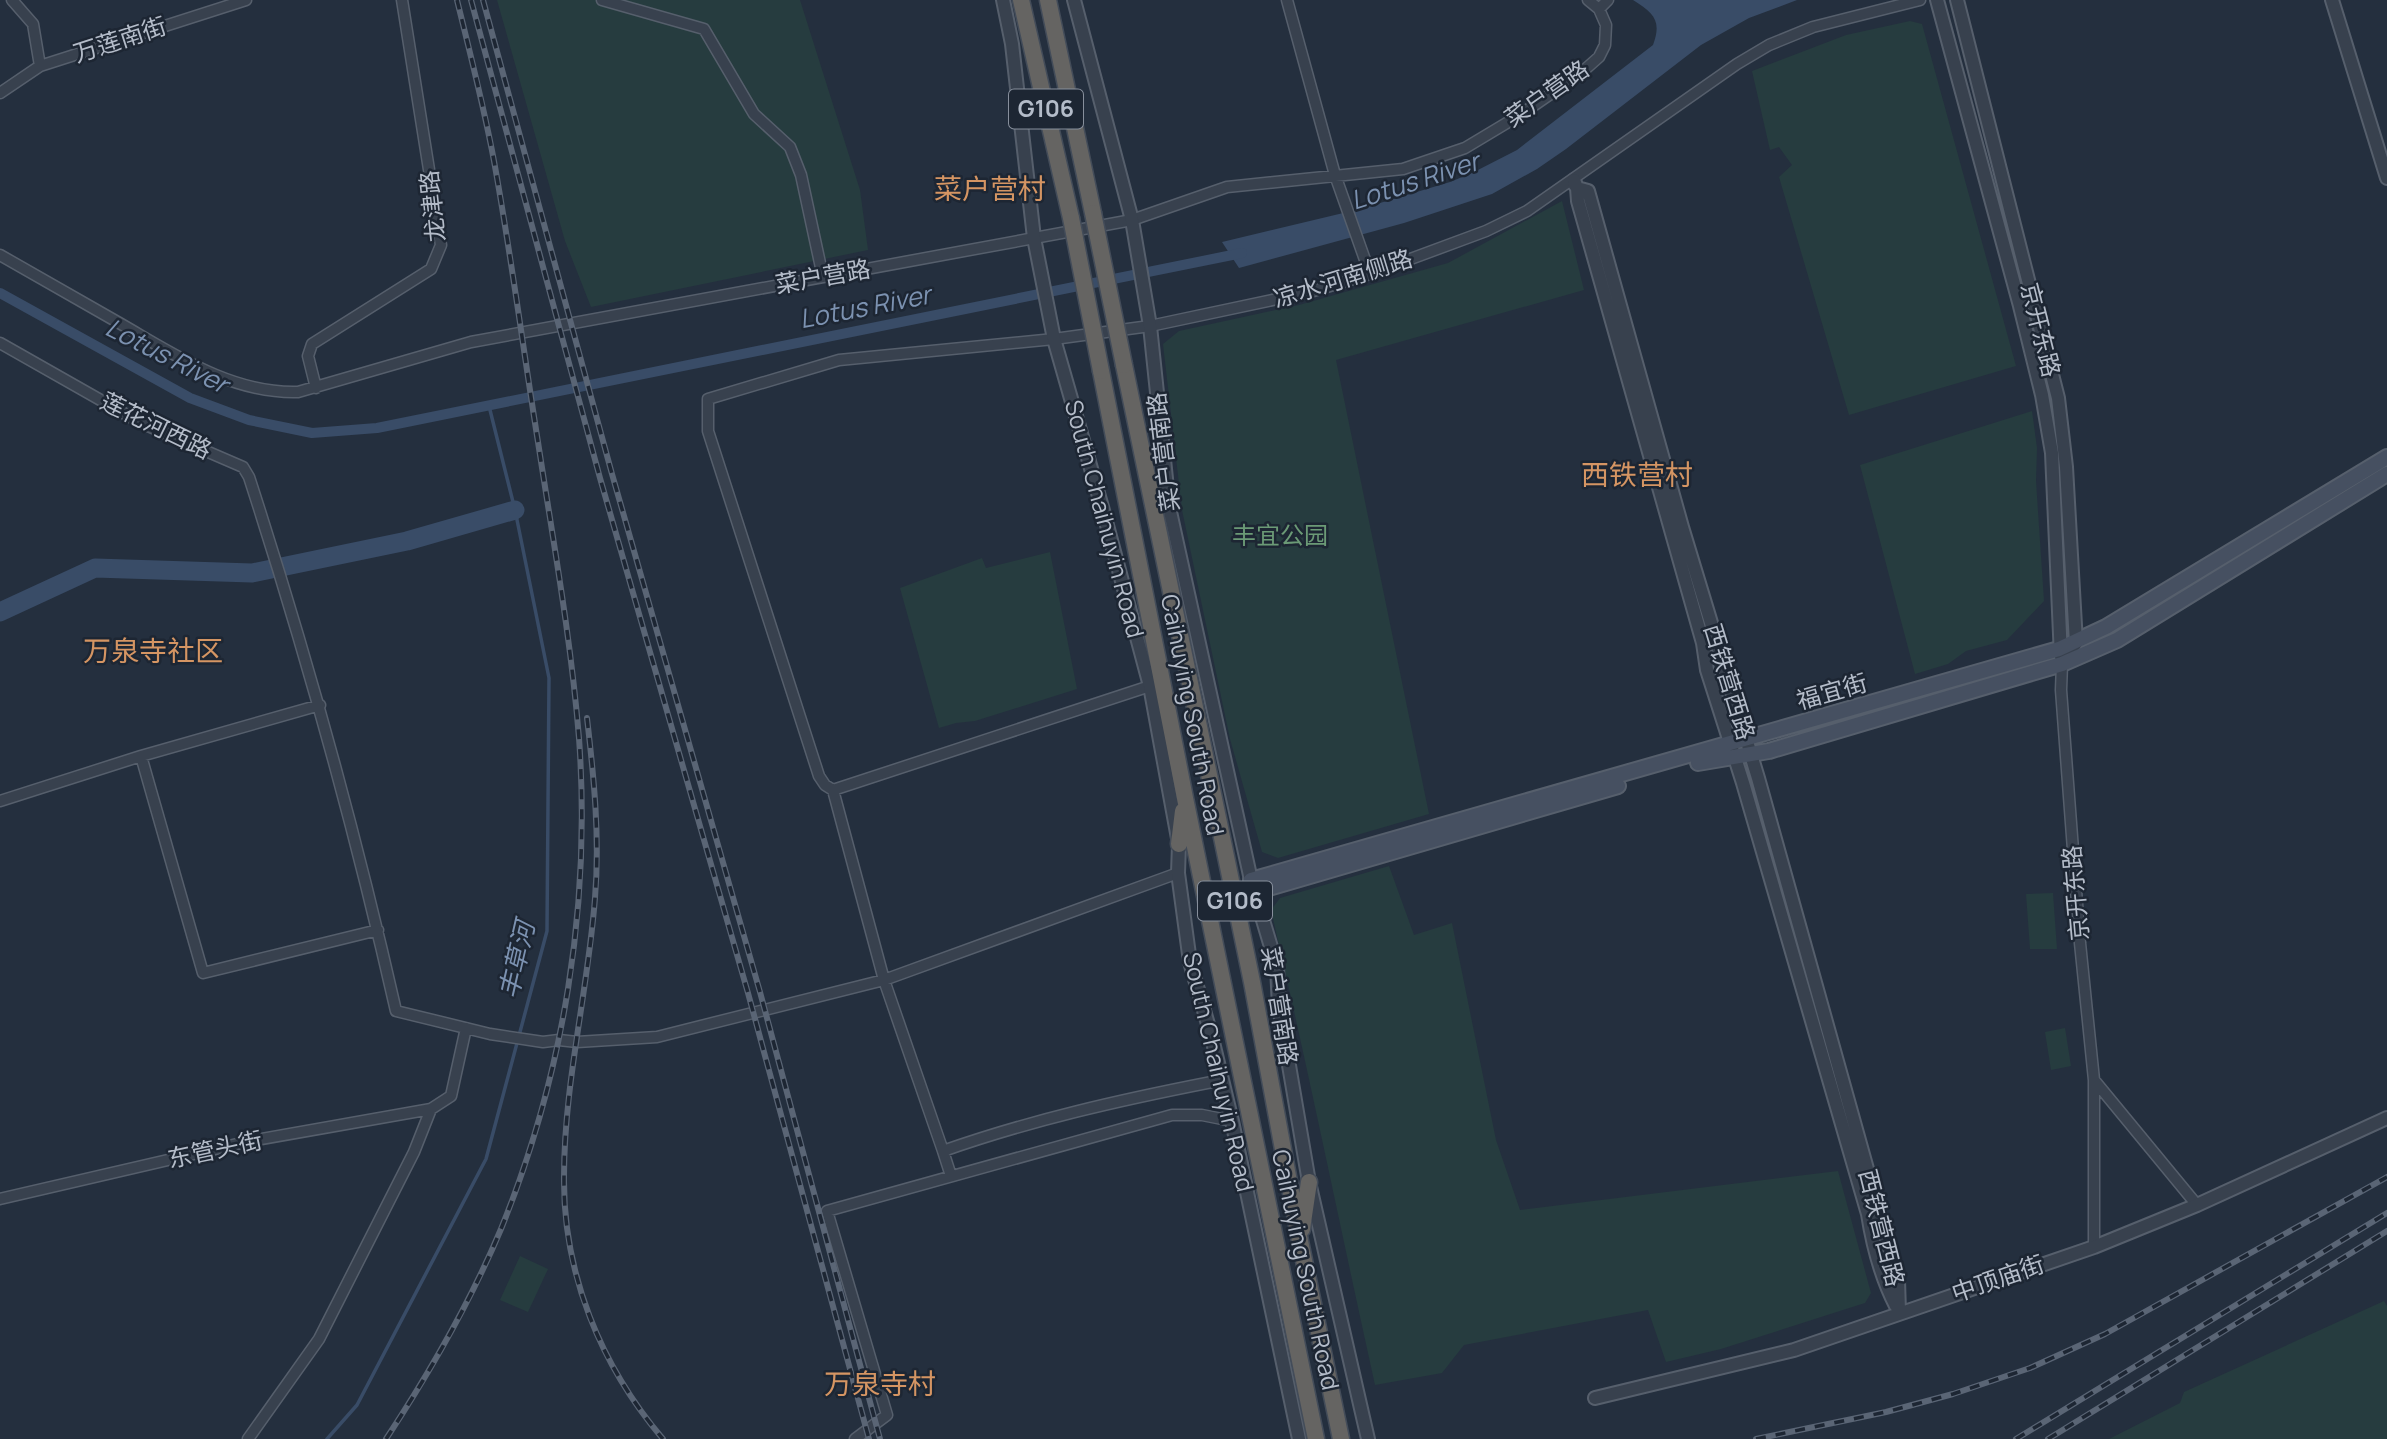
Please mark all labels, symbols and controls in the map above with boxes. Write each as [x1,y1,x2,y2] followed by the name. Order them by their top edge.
[69,8,170,69] street label: 万莲南街
[1497,52,1595,134] street label: 菜户营路
[1009,90,1083,128] road number: G106
[1346,141,1487,218] water label: Lotus River
[411,169,452,244] street label: 龙津路
[934,169,1046,207] district label: 菜户营村
[1269,241,1416,314] street label: 凉水河南侧路
[773,251,873,300] street label: 菜户营路
[796,275,937,336] water label: Lotus River
[2014,279,2069,380] street label: 京开东路
[100,309,238,403] water label: Lotus River
[95,384,218,466] street label: 莲花河西路
[1139,391,1186,514] street label: 菜户营南路
[1058,396,1153,641] street label: South Chaihuyin Road
[1581,455,1693,493] district label: 西铁营村
[1232,518,1328,551] park label: 丰宜公园
[1154,591,1233,838] street label: Caihuying South Road
[1697,619,1764,744] street label: 西铁营西路
[83,631,223,669] district label: 万泉寺社区
[1792,665,1871,716] street label: 福宜街
[2054,844,2095,942] street label: 京开东路
[1198,882,1272,920] road number: G106
[490,913,543,1002] water label: 丰草河
[1255,944,1306,1068] street label: 菜户营南路
[1176,949,1263,1195] street label: South Chaihuyin Road
[164,1122,265,1175] street label: 东管头街
[1265,1146,1348,1393] street label: Caihuying South Road
[1852,1165,1913,1290] street label: 西铁营西路
[1947,1246,2048,1309] street label: 中顶庙街
[824,1364,936,1402] district label: 万泉寺村

